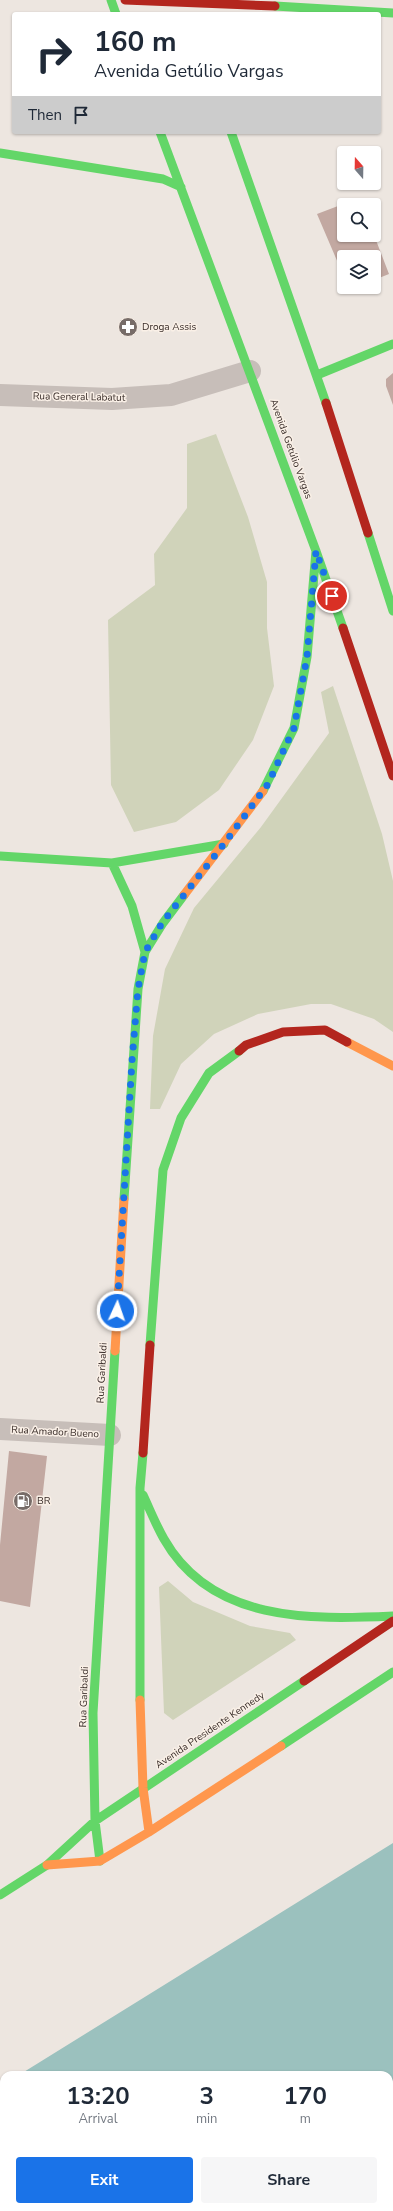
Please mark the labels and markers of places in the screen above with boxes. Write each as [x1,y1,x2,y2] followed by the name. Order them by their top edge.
[117,316,139,338] pharmacy icon: Droga Assis
[142,320,196,334] place label: Droga Assis
[315,579,349,613] pin
[12,1490,34,1512] fuel station icon: BR
[37,1494,51,1508] place label: BR

